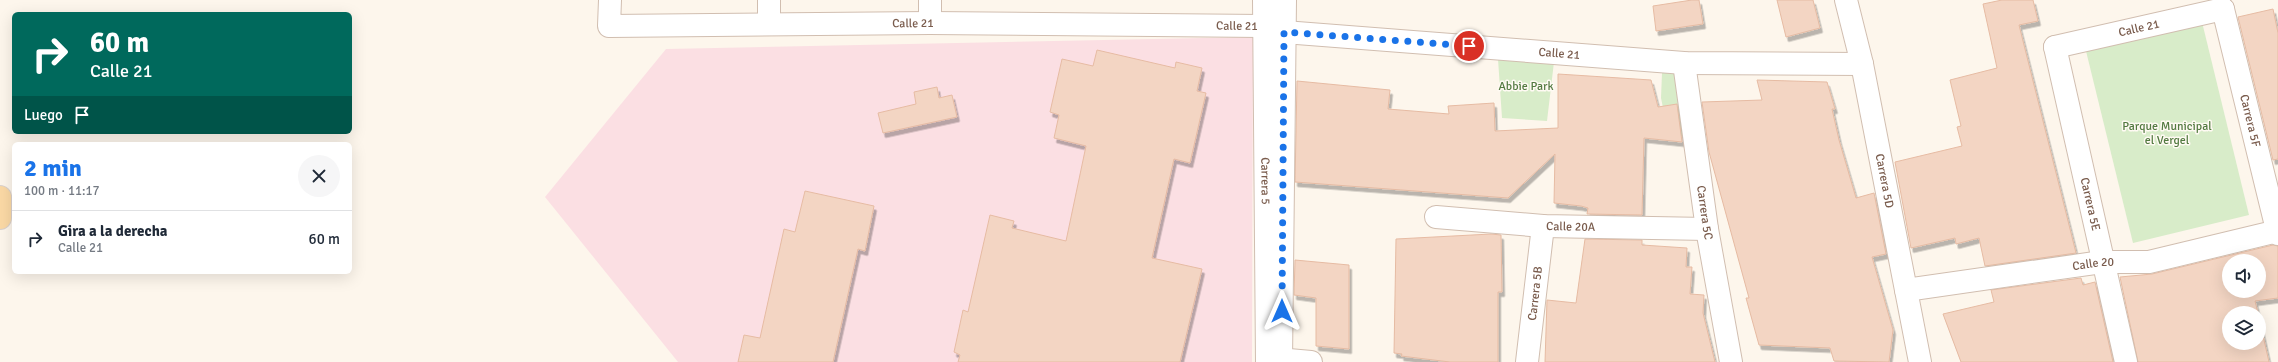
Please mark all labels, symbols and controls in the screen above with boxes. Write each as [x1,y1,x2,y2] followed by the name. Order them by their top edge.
[892,15,934,31] street label: Calle 21
[2117,16,2161,40] street label: Calle 21
[1216,18,1258,33] street label: Calle 21
[90,26,149,60] text: 60 m
[24,28,76,80] icon: right
[1452,29,1486,63] pin
[1458,35,1480,57] icon: arrive
[1538,44,1581,62] street label: Calle 21
[90,60,152,82] text: Calle 21
[1499,79,1553,94] park label: Abbie Park
[2237,93,2264,149] street label: Carrera 5F
[71,104,93,126] icon: arrive
[24,106,63,124] text: Luego
[2122,119,2212,148] park label: Parque Municipal el Vergel
[1872,152,1897,210] street label: Carrera 5D
[24,153,82,183] text: 2 min
[298,155,340,197] button: close
[1258,157,1273,205] street label: Carrera 5
[2077,176,2104,232] street label: Carrera 5E
[24,183,100,199] text: 100 m · 11:17
[1694,184,1716,241] street label: Carrera 5C
[1546,219,1596,234] street label: Calle 20A
[58,222,168,240] text: Gira a la derecha
[24,228,46,250] icon: right
[309,230,340,248] text: 60 m
[58,240,103,256] text: Calle 21
[2222,254,2266,350] map controls
[2222,254,2266,298] button: sound
[2071,255,2114,274] street label: Calle 20
[1524,265,1546,322] street label: Carrera 5B
[1261,290,1303,332] position arrow
[2222,306,2266,350] button: layers

